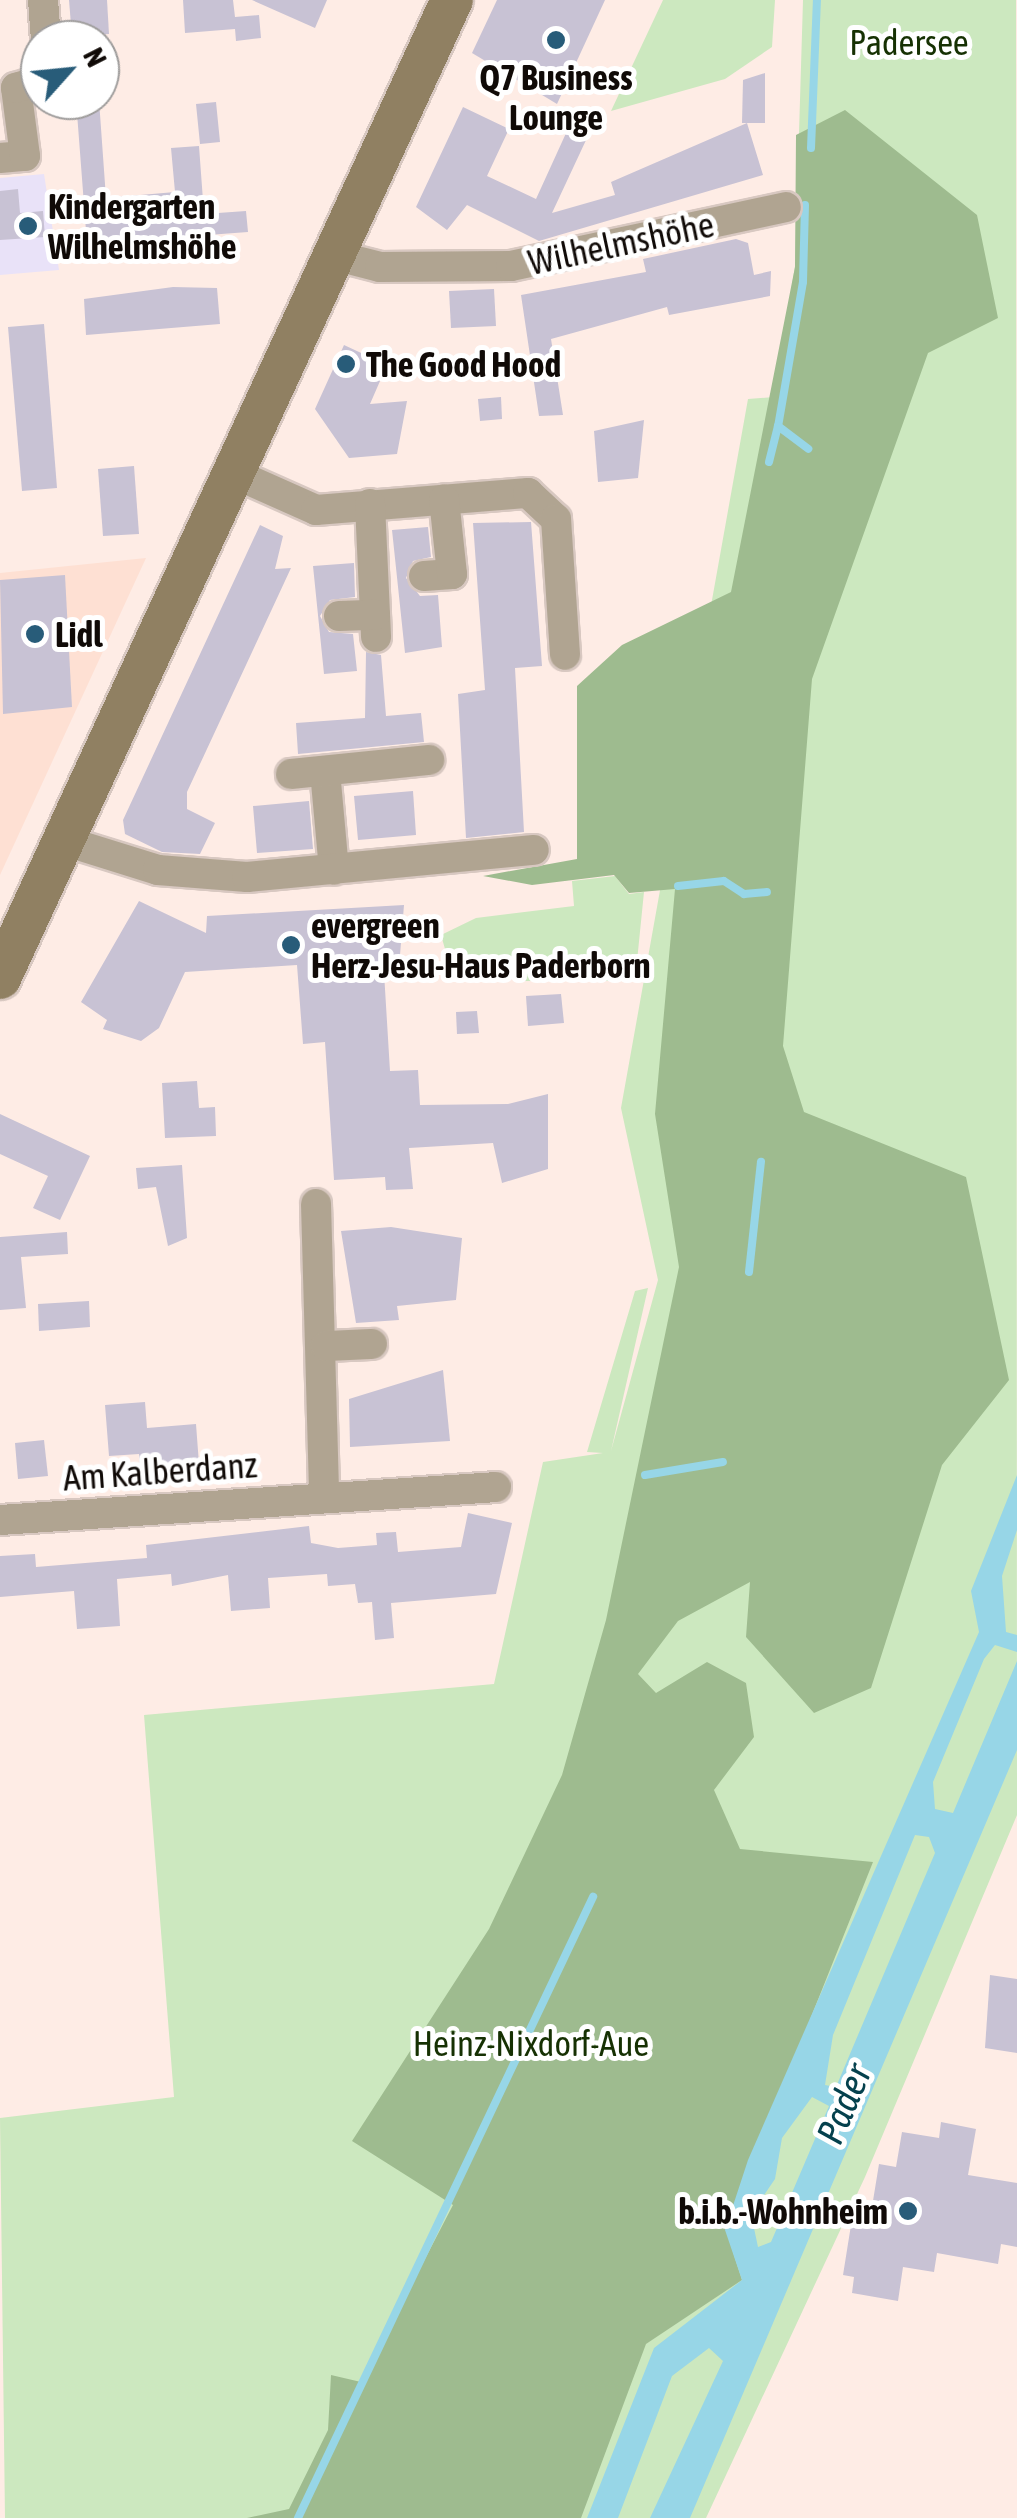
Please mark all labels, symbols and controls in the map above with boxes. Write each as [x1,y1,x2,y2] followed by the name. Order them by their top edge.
[20,20,120,120] north arrow
[849,21,969,63] park label: Padersee
[545,29,567,51] marker: Q7 Business Lounge
[77,43,113,72] text: N
[479,56,633,138] place label: Q7 Business Lounge
[48,185,237,267] place label: Kindergarten Wilhelmshöhe
[524,203,718,283] street label: Wilhelmshöhe
[17,215,39,237] marker: Kindergarten Wilhelmshöhe
[366,343,561,385] place label: The Good Hood
[335,353,357,375] marker: The Good Hood
[55,613,102,655] place label: Lidl
[24,623,46,645] marker: Lidl
[311,904,651,986] place label: evergreen Herz-Jesu-Haus Paderborn
[280,934,302,956] marker: evergreen Herz-Jesu-Haus Paderborn
[62,1443,258,1499] street label: Am Kalberdanz
[413,2022,649,2064] park label: Heinz-Nixdorf-Aue
[807,2057,881,2151] water label: Pader
[678,2190,888,2232] place label: b.i.b.-Wohnheim
[897,2200,919,2222] marker: b.i.b.-Wohnheim

